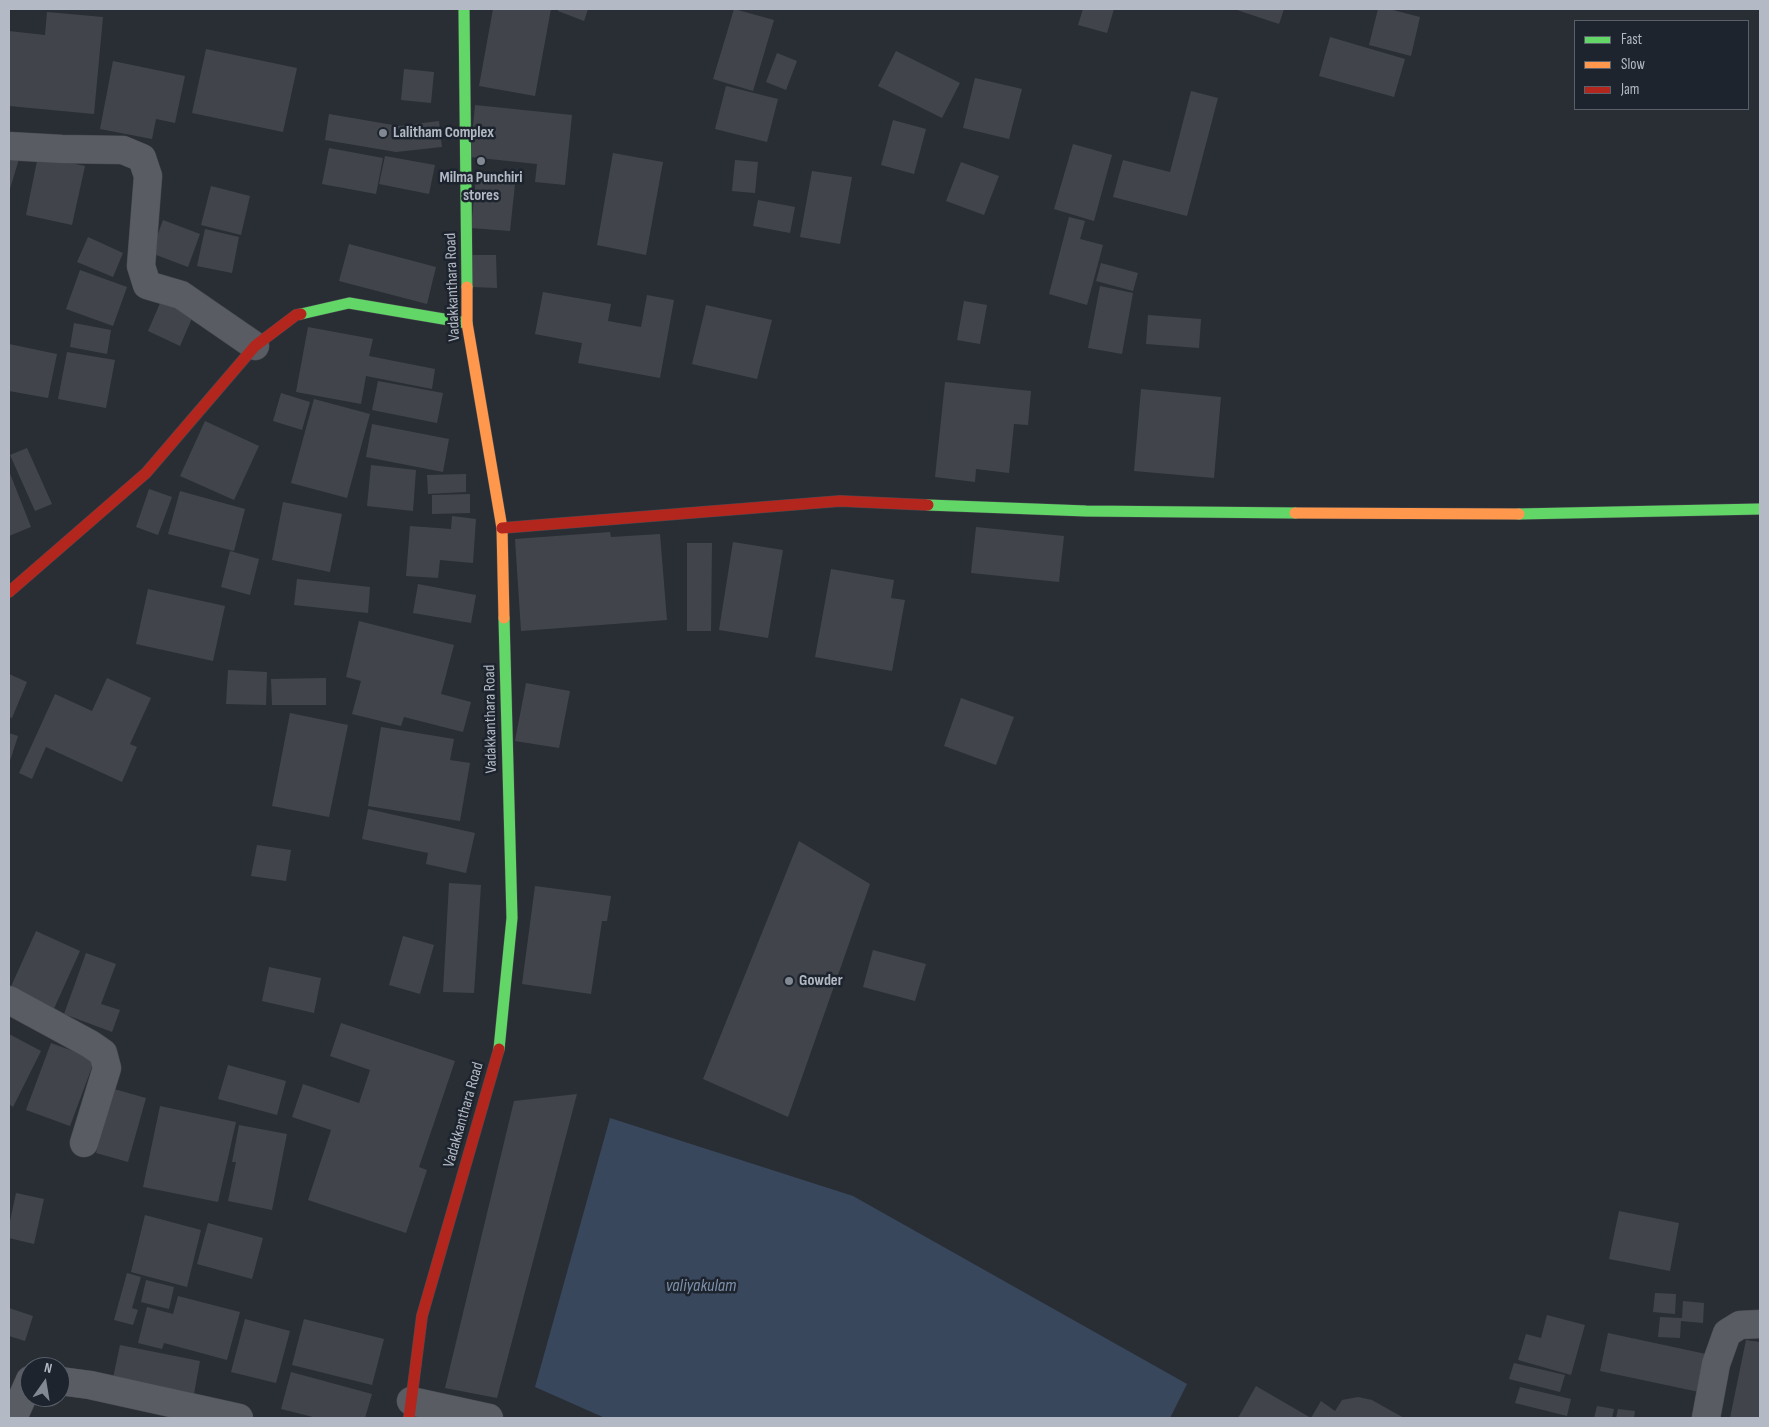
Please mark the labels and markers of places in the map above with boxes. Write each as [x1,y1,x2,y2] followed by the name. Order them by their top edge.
[393,123,494,143] place label: Lalitham Complex
[377,127,389,139] marker: Lalitham Complex
[475,155,487,167] marker: Milma Punchiri stores
[440,168,522,206] place label: Milma Punchiri stores
[799,971,843,991] place label: Gowder
[783,975,795,987] marker: Gowder

